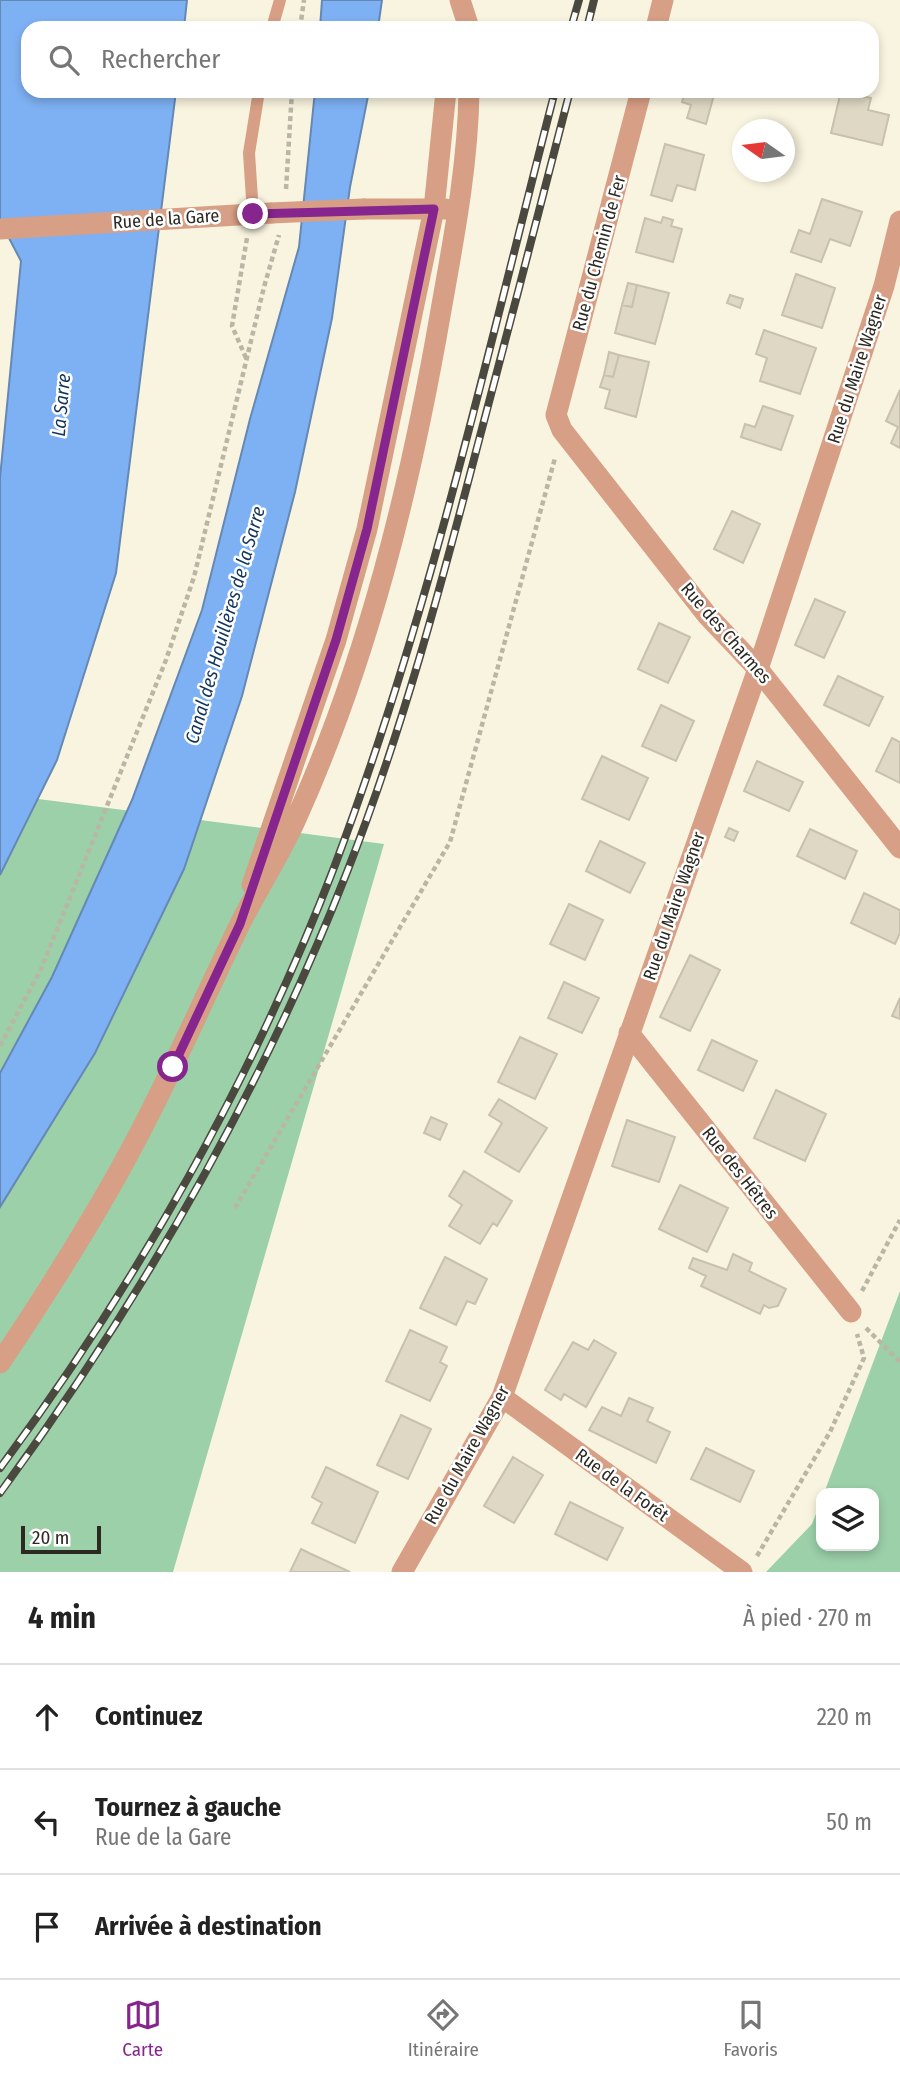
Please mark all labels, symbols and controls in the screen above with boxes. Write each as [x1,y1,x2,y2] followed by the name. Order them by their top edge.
[21,21,879,98] search box
[45,41,83,79] icon: search
[101,44,220,75] text: Rechercher
[732,119,795,182] north arrow
[568,172,631,333] street label: Rue du Chemin de Fer
[237,198,268,229] route end
[112,204,220,234] street label: Rue de la Gare
[823,291,892,446] street label: Rue du Maire Wagner
[47,373,75,437] water label: La Sarre
[180,504,270,746] water label: Canal des Houillères de la Sarre
[676,578,776,688] street label: Rue des Charmes
[638,828,710,983] street label: Rue du Maire Wagner
[157,1051,188,1082] route start
[697,1123,783,1224] street label: Rue des Hêtres
[420,1381,515,1528] street label: Rue du Maire Wagner
[571,1444,673,1526] street label: Rue de la Forêt
[816,1488,879,1551] map controls
[816,1488,879,1551] button: layers
[21,1523,102,1555] scale bar
[32,1526,69,1549] text: 20 m
[28,1600,96,1636] text: 4 min
[743,1604,872,1632] text: À pied · 270 m
[28,1698,66,1736] icon: ahead
[95,1701,202,1732] text: Continuez
[817,1703,872,1731] text: 220 m
[95,1792,281,1823] text: Tournez à gauche
[28,1803,66,1841] icon: left
[826,1808,872,1836] text: 50 m
[95,1823,231,1851] text: Rue de la Gare
[28,1908,66,1946] icon: arrive
[95,1911,322,1942] text: Arrivée à destination
[122,1996,163,2061] tab: Carte
[408,1996,479,2061] tab: Itinéraire
[723,1996,778,2061] tab: Favoris

